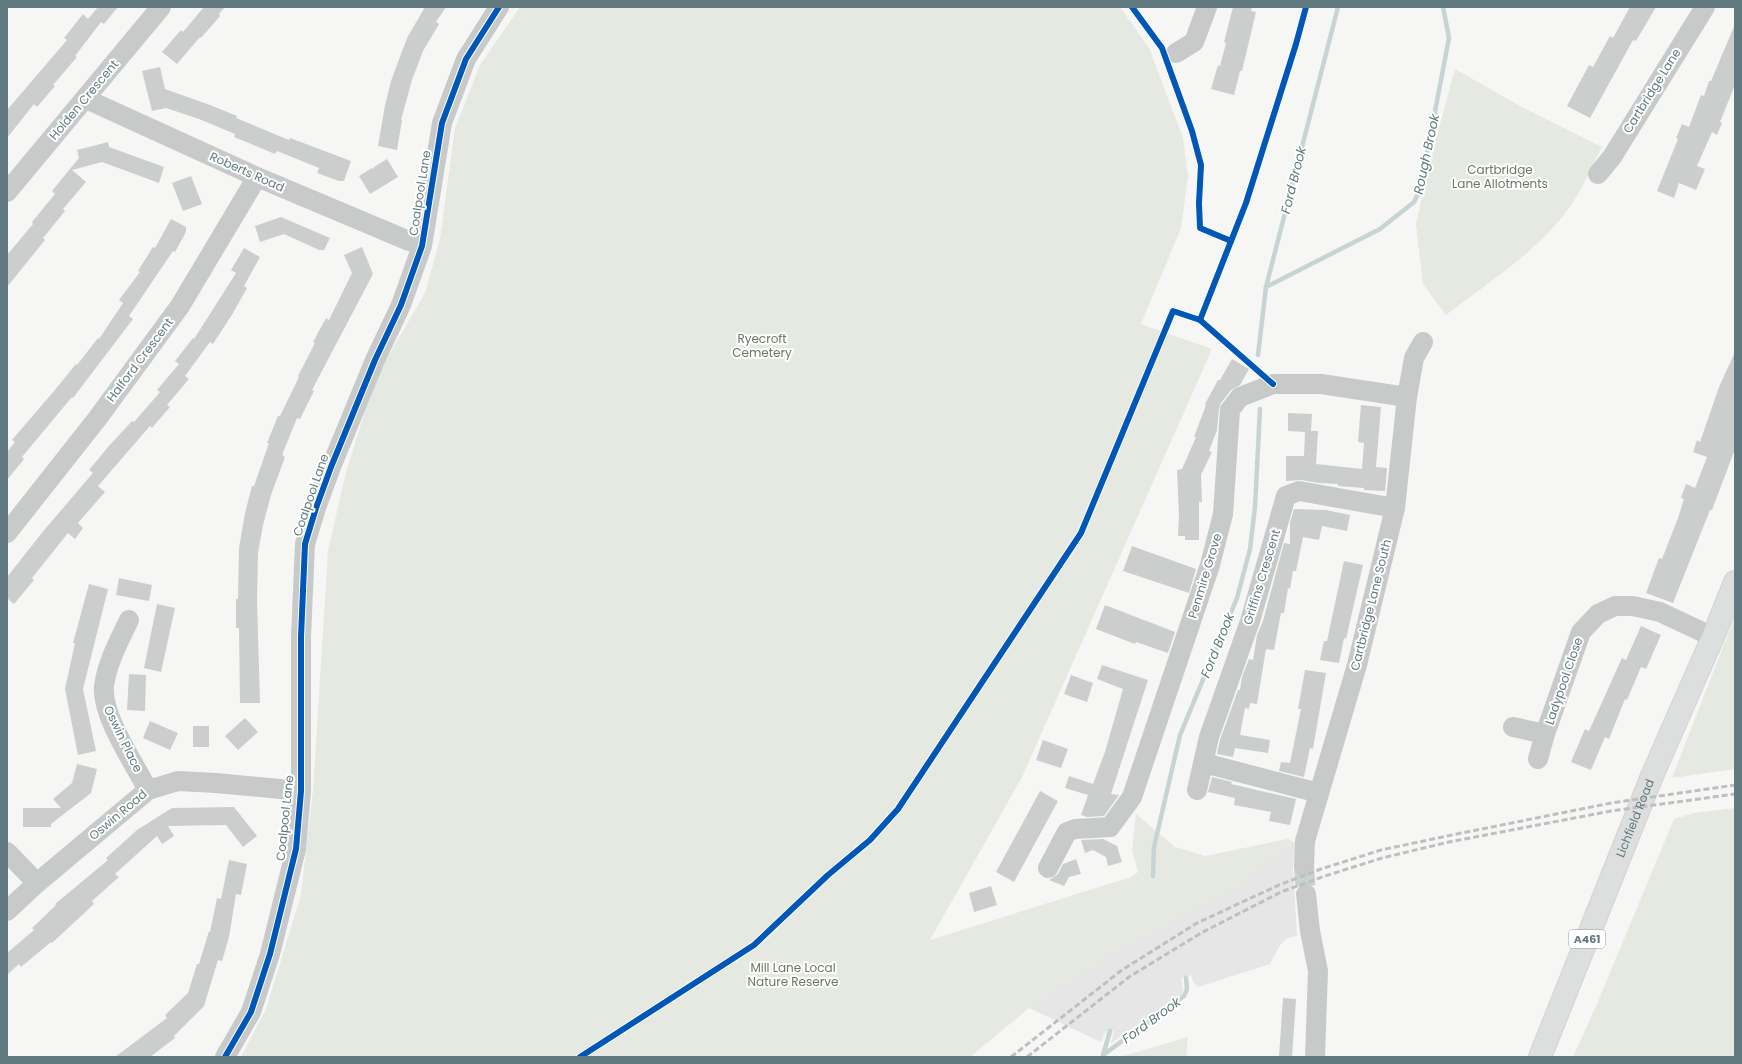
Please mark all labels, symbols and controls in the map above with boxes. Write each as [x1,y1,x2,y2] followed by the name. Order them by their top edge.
[1619,45,1684,136] street label: Cartbridge Lane
[45,56,122,143] street label: Holden Crescent
[1409,111,1445,196] water label: Rough Brook
[1276,143,1311,216] water label: Ford Brook
[207,147,287,196] street label: Roberts Road
[404,149,435,237] street label: Coalpool Lane
[1452,161,1548,192] park label: Cartbridge Lane Allotments
[102,314,177,405] street label: Halford Crescent
[732,330,792,361] park label: Ryecroft Cemetery
[288,451,333,538] street label: Coalpool Lane
[1239,527,1284,627] street label: Griffins Crescent
[1184,531,1226,620] street label: Penmire Grove
[1346,537,1395,672] street label: Cartbridge Lane South
[1196,609,1240,681] water label: Ford Brook
[1541,635,1586,727] street label: Ladypool Close
[100,703,147,775] street label: Oswin Place
[272,774,297,862] street label: Coalpool Lane
[1611,776,1658,860] street label: Lichfield Road
[85,785,150,844] street label: Oswin Road
[1569,930,1605,948] road number: A461
[748,959,838,990] park label: Mill Lane Local Nature Reserve
[1118,992,1186,1048] water label: Ford Brook

